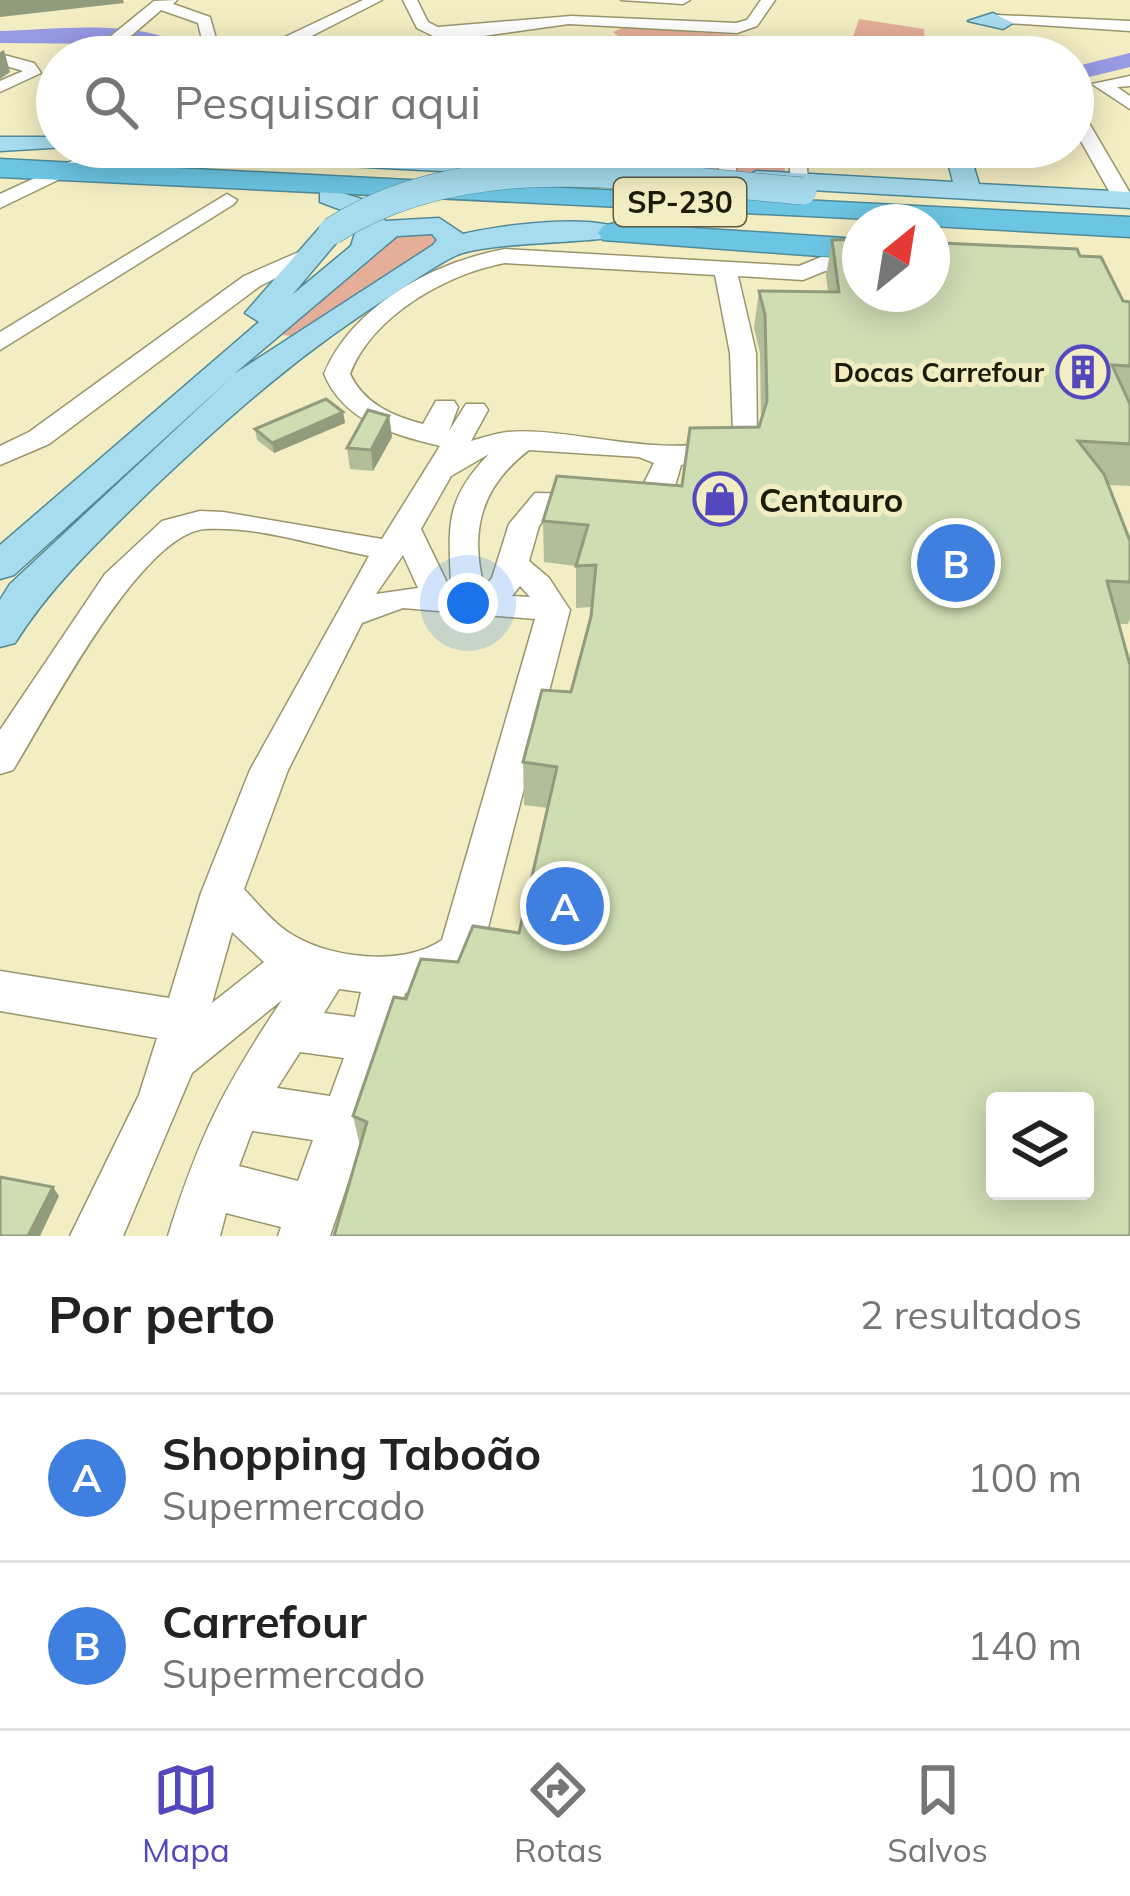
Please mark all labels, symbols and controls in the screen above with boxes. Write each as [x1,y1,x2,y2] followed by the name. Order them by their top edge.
[36,36,1094,168] search box
[78,69,144,135] icon: search
[174,74,481,130] text: Pesquisar aqui
[614,178,746,226] road number: SP-230
[842,204,950,312] north arrow
[1055,344,1111,400] building icon: Docas Carrefour
[833,355,1044,389] place label: Docas Carrefour
[692,471,748,527] shop icon: Centauro
[759,479,903,520] place label: Centauro
[917,518,995,608] pin: B
[438,573,498,633] your location
[526,861,604,951] pin: A
[986,1092,1094,1200] map controls
[986,1092,1094,1200] button: layers
[48,1282,275,1346] text: Por perto
[860,1290,1082,1339] text: 2 resultados
[162,1425,541,1481] text: Shopping Taboão
[72,1453,102,1502] text: A
[967,1453,1082,1502] text: 100 m
[162,1481,425,1530] text: Supermercado
[162,1593,367,1649] text: Carrefour
[74,1621,100,1670] text: B
[967,1621,1082,1670] text: 140 m
[162,1649,425,1698] text: Supermercado
[142,1757,230,1870] tab: Mapa
[514,1757,603,1870] tab: Rotas
[887,1757,988,1870] tab: Salvos

